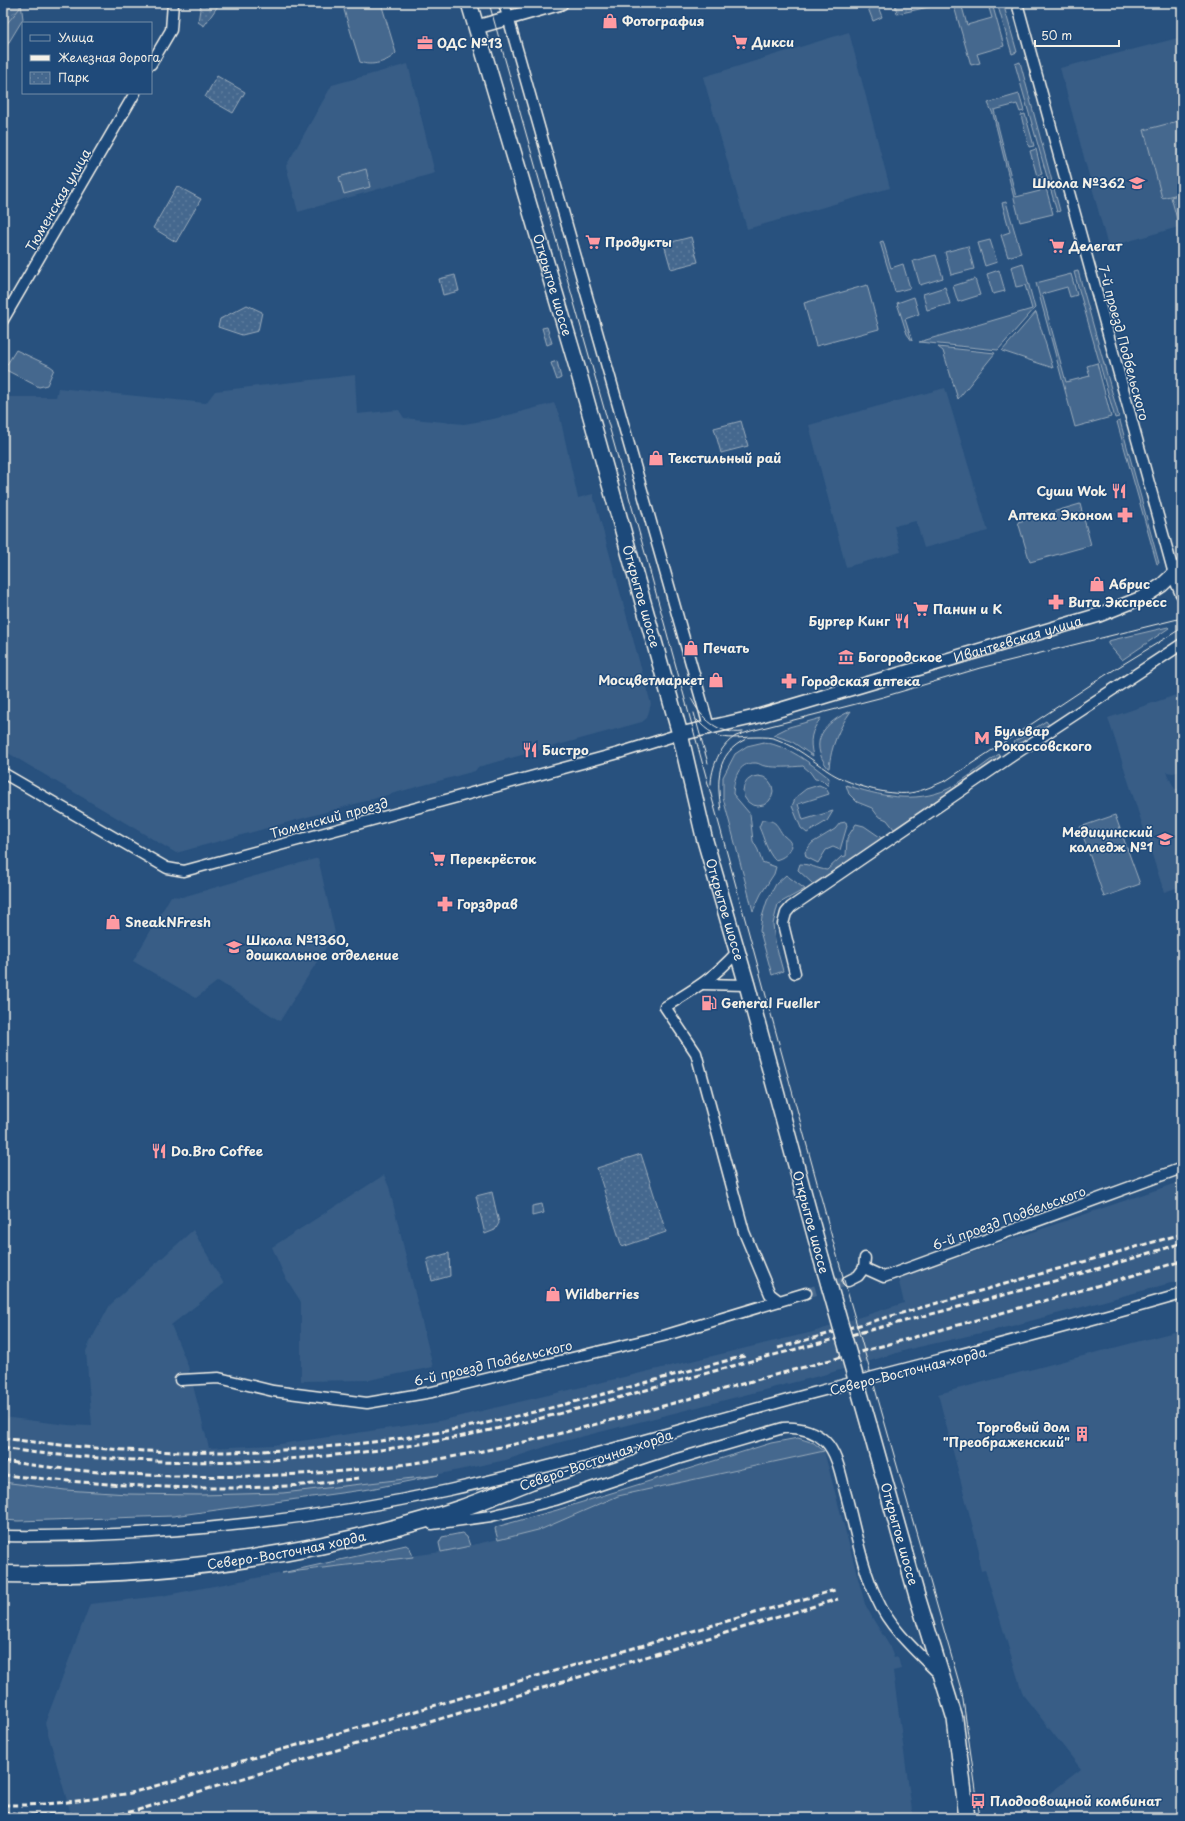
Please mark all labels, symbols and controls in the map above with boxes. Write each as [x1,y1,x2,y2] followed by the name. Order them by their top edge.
[622,11,704,30] place label: Фотография
[601,12,619,30] shop icon: Фотография
[22,22,152,94] legend
[1035,22,1119,48] scale bar
[1041,26,1072,44] text: 50 m
[58,28,94,46] text: Улица
[751,32,794,51] place label: Дикси
[437,33,503,52] place label: ОДС №13
[731,33,749,51] supermarket icon: Дикси
[416,34,434,52] office icon: ОДС №13
[58,48,161,66] text: Железная дорога
[58,68,90,86] text: Парк
[20,144,95,255] street label: Тюменская улица
[1032,173,1125,192] place label: Школа №362
[1128,174,1146,192] school or university icon: Школа №362
[529,231,577,338] street label: Открытое шоссе
[605,232,672,251] place label: Продукты
[584,233,602,251] supermarket icon: Продукты
[1068,236,1123,255] place label: Делегат
[1048,237,1066,255] supermarket icon: Делегат
[1095,263,1154,423] street label: 7-й проезд Подбельского
[668,448,781,467] place label: Текстильный рай
[647,449,665,467] shop icon: Текстильный рай
[1036,481,1107,500] place label: Суши Wok
[1110,482,1128,500] restaurant icon: Суши Wok
[1008,505,1113,524] place label: Аптека Эконом
[1116,506,1134,524] pharmacy icon: Аптека Эконом
[618,543,665,650] street label: Открытое шоссе
[1108,574,1150,593] place label: Абрис
[1088,575,1106,593] shop icon: Абрис
[1068,592,1167,611] place label: Вита Экспресс
[1047,593,1065,611] pharmacy icon: Вита Экспресс
[933,599,1003,618] place label: Панин и К
[912,600,930,618] supermarket icon: Панин и К
[951,610,1085,667] street label: Ивантеевская улица
[809,611,891,630] place label: Бургер Кинг
[893,612,911,630] restaurant icon: Бургер Кинг
[703,638,749,657] place label: Печать
[682,639,700,657] shop icon: Печать
[858,647,943,666] place label: Богородское
[837,648,855,666] museum icon: Богородское
[598,670,704,689] place label: Мосцветмаркет
[707,671,725,689] shop icon: Мосцветмаркет
[801,671,921,690] place label: Городская аптека
[780,672,798,690] pharmacy icon: Городская аптека
[994,721,1092,755] place label: Бульвар Рокоссовского
[973,729,991,747] metro station icon: Бульвар Рокоссовского
[542,740,589,759] place label: Бистро
[521,741,539,759] restaurant icon: Бистро
[268,793,390,842] street label: Тюменский проезд
[1062,822,1153,856] place label: Медицинский колледж №1
[1156,830,1174,848] school or university icon: Медицинский колледж №1
[450,849,537,868] place label: Перекрёсток
[429,850,447,868] supermarket icon: Перекрёсток
[702,856,749,963] street label: Открытое шоссе
[457,894,518,913] place label: Горздрав
[436,895,454,913] pharmacy icon: Горздрав
[125,912,211,931] place label: SneakNFresh
[104,913,122,931] shop icon: SneakNFresh
[246,930,399,964] place label: Школа №1360, дошкольное отделение
[225,938,243,956] school or university icon: Школа №1360, дошкольное отделение
[721,993,820,1012] place label: General Fueller
[700,994,718,1012] fuel station icon: General Fueller
[171,1141,264,1160] place label: Do.Bro Coffee
[150,1142,168,1160] restaurant icon: Do.Bro Coffee
[789,1168,834,1275] street label: Открытое шоссе
[929,1181,1088,1254] street label: 6-й проезд Подбельского
[565,1284,639,1303] place label: Wildberries
[544,1285,562,1303] shop icon: Wildberries
[412,1335,574,1390] street label: 6-й проезд Подбельского
[828,1342,989,1399] street label: Северо-Восточная хорда
[943,1417,1070,1451] place label: Торговый дом "Преображенский"
[517,1424,676,1495] street label: Северо-Восточная хорда
[1073,1425,1091,1443] building icon: Торговый дом "Преображенский"
[877,1480,923,1587] street label: Открытое шоссе
[206,1525,368,1573] street label: Северо-Восточная хорда
[990,1791,1163,1810] place label: Плодоовощной комбинат
[969,1792,987,1810] bus stop icon: Плодоовощной комбинат

